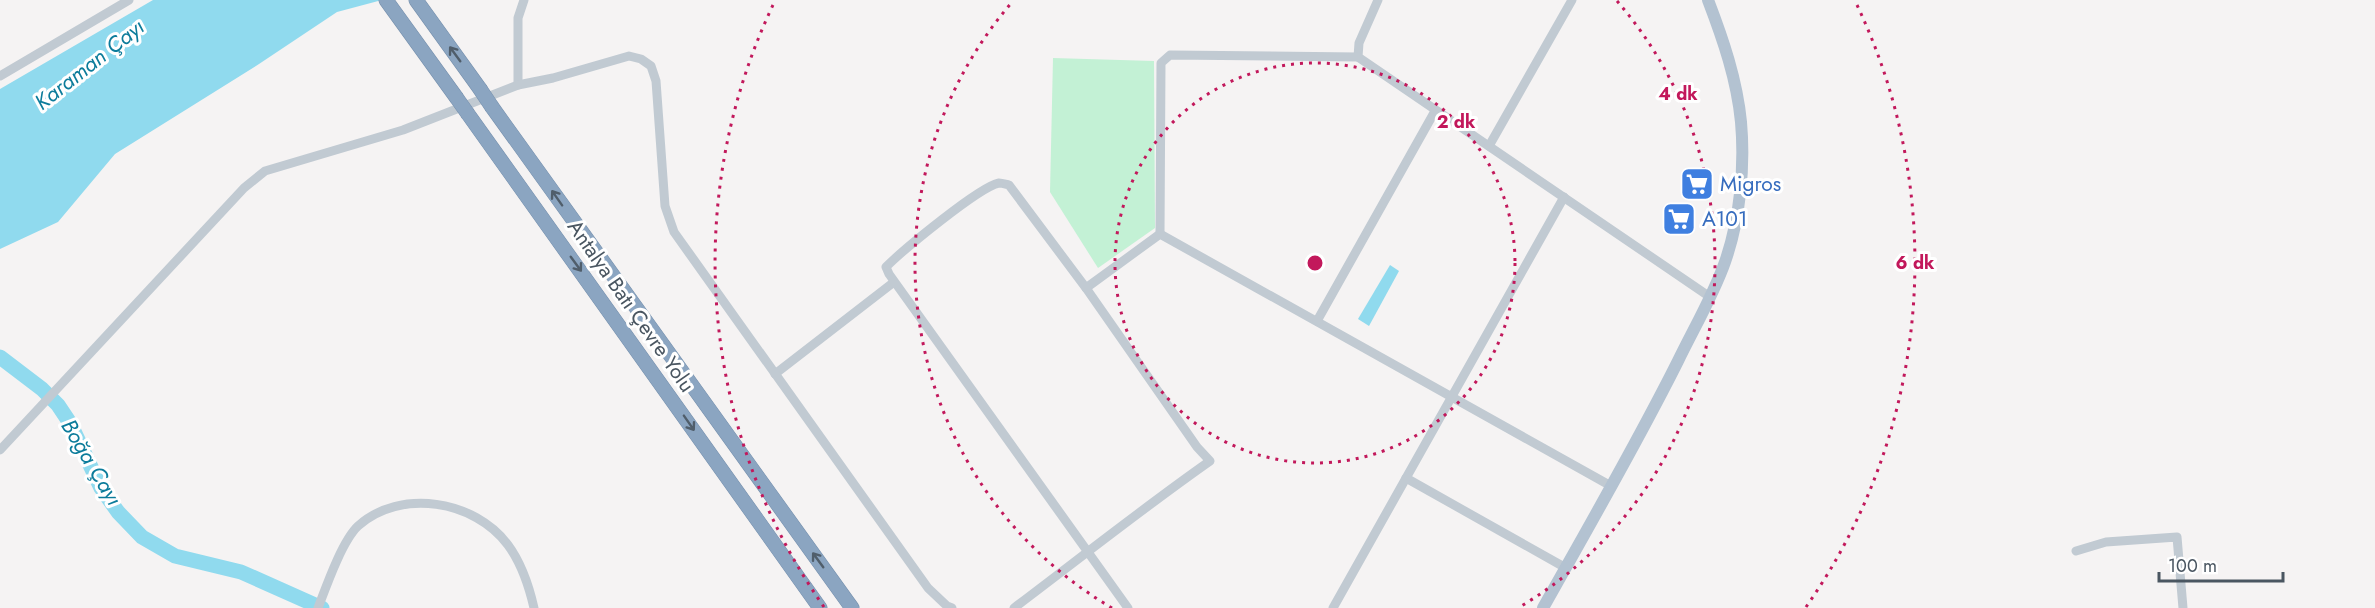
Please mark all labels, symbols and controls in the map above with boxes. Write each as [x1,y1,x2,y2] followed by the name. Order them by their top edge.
[27,11,151,117] water label: Karaman Çayı
[449,47,461,63] one-way arrow
[1658,81,1698,107] text: 4 dk
[1437,109,1476,135] text: 2 dk
[1679,166,1715,202] supermarket icon: Migros
[1720,169,1781,199] place label: Migros
[551,190,563,206] one-way arrow
[1661,201,1697,237] supermarket icon: A101
[1702,204,1747,234] place label: A101
[560,214,702,398] street label: Antalya Batı Çevre Yolu
[1896,250,1935,276] text: 6 dk
[1305,253,1325,273] centre of rings
[570,256,582,272] one-way arrow
[54,413,130,511] water label: Boğa Çayı
[682,415,695,431] one-way arrow
[2159,545,2284,583] scale bar
[812,553,824,569] one-way arrow
[2168,553,2217,579] text: 100 m

